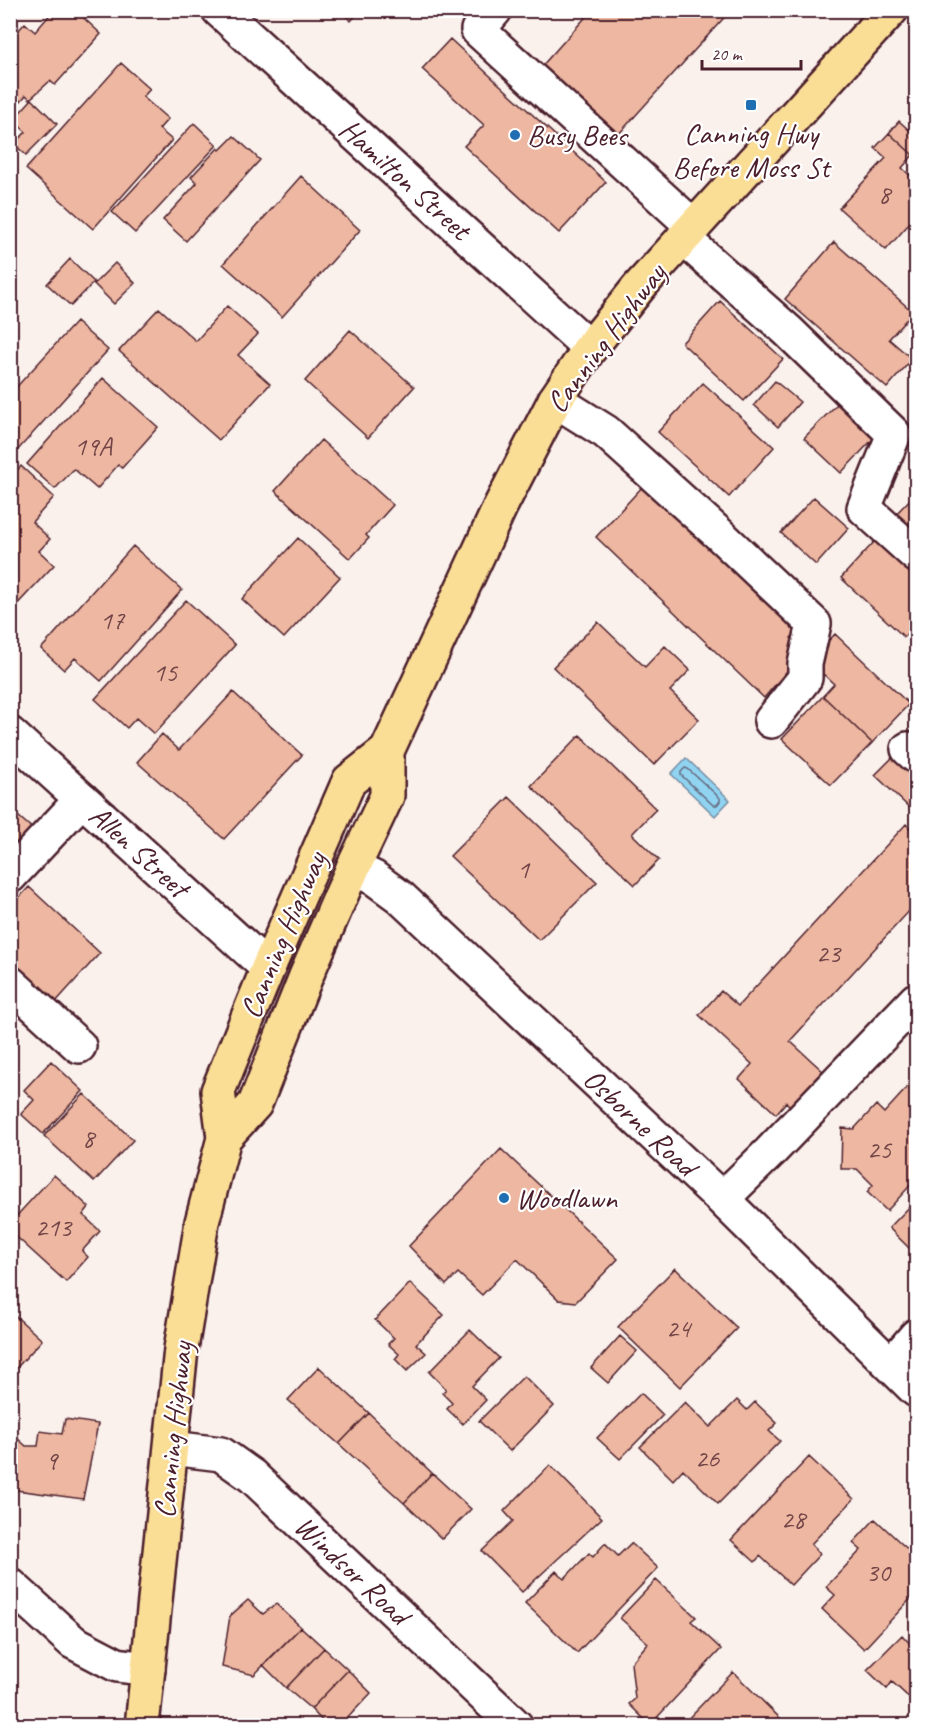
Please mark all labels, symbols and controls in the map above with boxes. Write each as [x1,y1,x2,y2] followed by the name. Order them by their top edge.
[702,33,801,71] scale bar
[711,43,744,65] text: 20 m
[744,98,758,112] marker: Canning Hwy Before Moss St
[332,110,481,250] street label: Hamilton Street
[673,114,833,186] place label: Canning Hwy Before Moss St
[527,116,629,154] place label: Busy Bees
[508,128,522,142] marker: Busy Bees
[878,177,893,211] house number: 8
[538,255,675,420] street label: Canning Highway
[74,429,113,463] house number: 19A
[100,603,126,637] house number: 17
[153,655,179,689] house number: 15
[81,796,200,908] street label: Allen Street
[231,845,336,1024] street label: Canning Highway
[517,852,531,886] house number: 1
[816,936,842,970] house number: 23
[575,1060,708,1187] street label: Osborne Road
[82,1121,97,1155] house number: 8
[867,1132,893,1166] house number: 25
[516,1179,618,1217] place label: Woodlawn
[497,1191,511,1205] marker: Woodlawn
[35,1210,73,1244] house number: 213
[666,1311,693,1345] house number: 24
[145,1338,201,1520] street label: Canning Highway
[695,1441,720,1475] house number: 26
[45,1443,59,1477] house number: 9
[781,1502,808,1536] house number: 28
[287,1507,421,1636] street label: Windsor Road
[866,1555,892,1589] house number: 30

